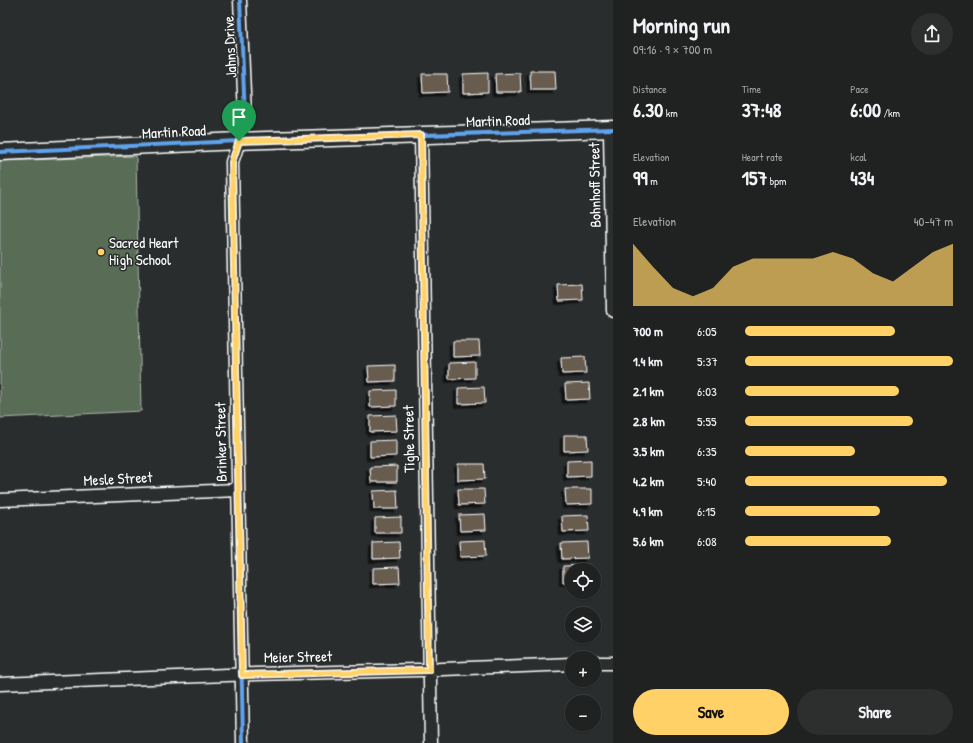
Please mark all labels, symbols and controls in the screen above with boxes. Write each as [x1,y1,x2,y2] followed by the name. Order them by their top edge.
[633,10,730,40] text: Morning run
[911,13,953,55] button: share
[217,16,242,79] street label: Jahns Drive
[633,40,712,58] text: 09:16 · 9 × 700 m
[633,82,667,96] text: Distance
[742,82,761,96] text: Time
[850,82,869,96] text: Pace
[633,96,663,123] text: 6.30
[742,96,781,123] text: 37:48
[850,96,881,123] text: 6:00
[222,100,256,141] pin
[228,106,250,128] icon: arrive
[663,106,678,120] text: km
[881,106,900,120] text: /km
[466,109,530,132] street label: Martin Road
[142,119,207,144] street label: Martin Road
[583,141,606,228] street label: Bohnhoff Street
[633,150,670,164] text: Elevation
[742,150,783,164] text: Heart rate
[850,150,866,164] text: kcal
[633,164,648,191] text: 99
[742,164,767,191] text: 157
[850,164,874,191] text: 434
[648,174,658,188] text: m
[767,174,787,188] text: bpm
[633,212,676,230] text: Elevation
[914,212,953,230] text: 40–47 m
[109,232,179,270] place label: Sacred Heart High School
[96,247,106,257] marker: Sacred Heart High School
[633,322,663,340] text: 700 m
[697,322,717,340] text: 6:05
[633,352,663,370] text: 1.4 km
[697,352,718,370] text: 5:37
[633,382,664,400] text: 2.1 km
[697,382,717,400] text: 6:03
[209,401,232,482] street label: Brinker Street
[397,404,420,473] street label: Tighe Street
[633,412,665,430] text: 2.8 km
[697,412,717,430] text: 5:55
[633,442,664,460] text: 3.5 km
[697,442,717,460] text: 6:35
[83,466,154,491] street label: Mesle Street
[633,472,664,490] text: 4.2 km
[697,472,716,490] text: 5:40
[633,502,663,520] text: 4.9 km
[697,502,715,520] text: 6:15
[633,532,664,550] text: 5.6 km
[697,532,717,550] text: 6:08
[565,563,601,731] map controls
[565,563,601,599] button: locate
[565,607,601,643] button: layers
[264,645,333,668] street label: Meier Street
[565,651,601,687] button: +
[633,689,789,735] button: Save
[797,689,953,735] button: Share
[565,695,601,731] button: −

